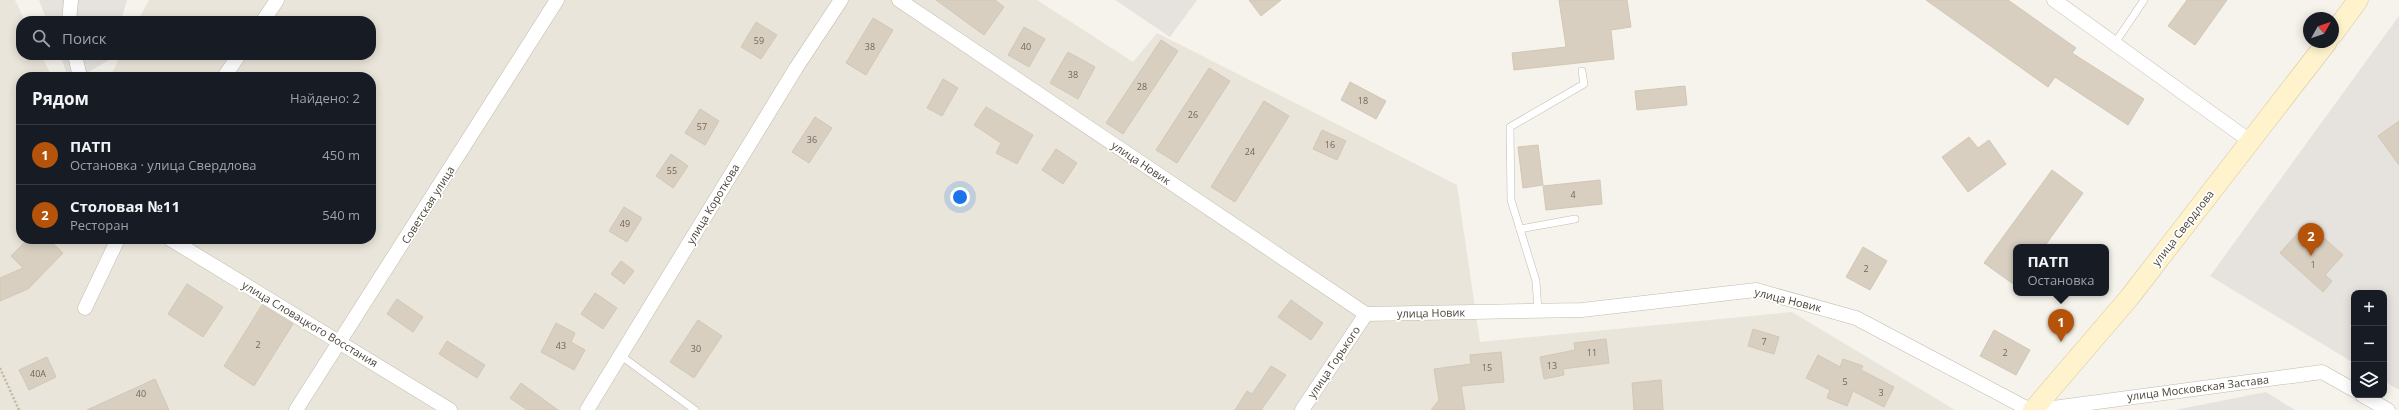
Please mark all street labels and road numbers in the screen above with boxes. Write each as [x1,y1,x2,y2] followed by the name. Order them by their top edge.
[1109,137,1174,188] street label: улица Новик
[683,161,742,247] street label: улица Короткова
[398,163,458,246] street label: Советская улица
[2148,187,2217,269] street label: улица Свердлова
[240,277,381,370] street label: улица Словацкого Восстания
[1753,284,1823,315] street label: улица Новик
[1397,304,1466,321] street label: улица Новик
[1304,322,1363,401] street label: улица Горького
[2126,371,2270,404] street label: улица Московская Застава

